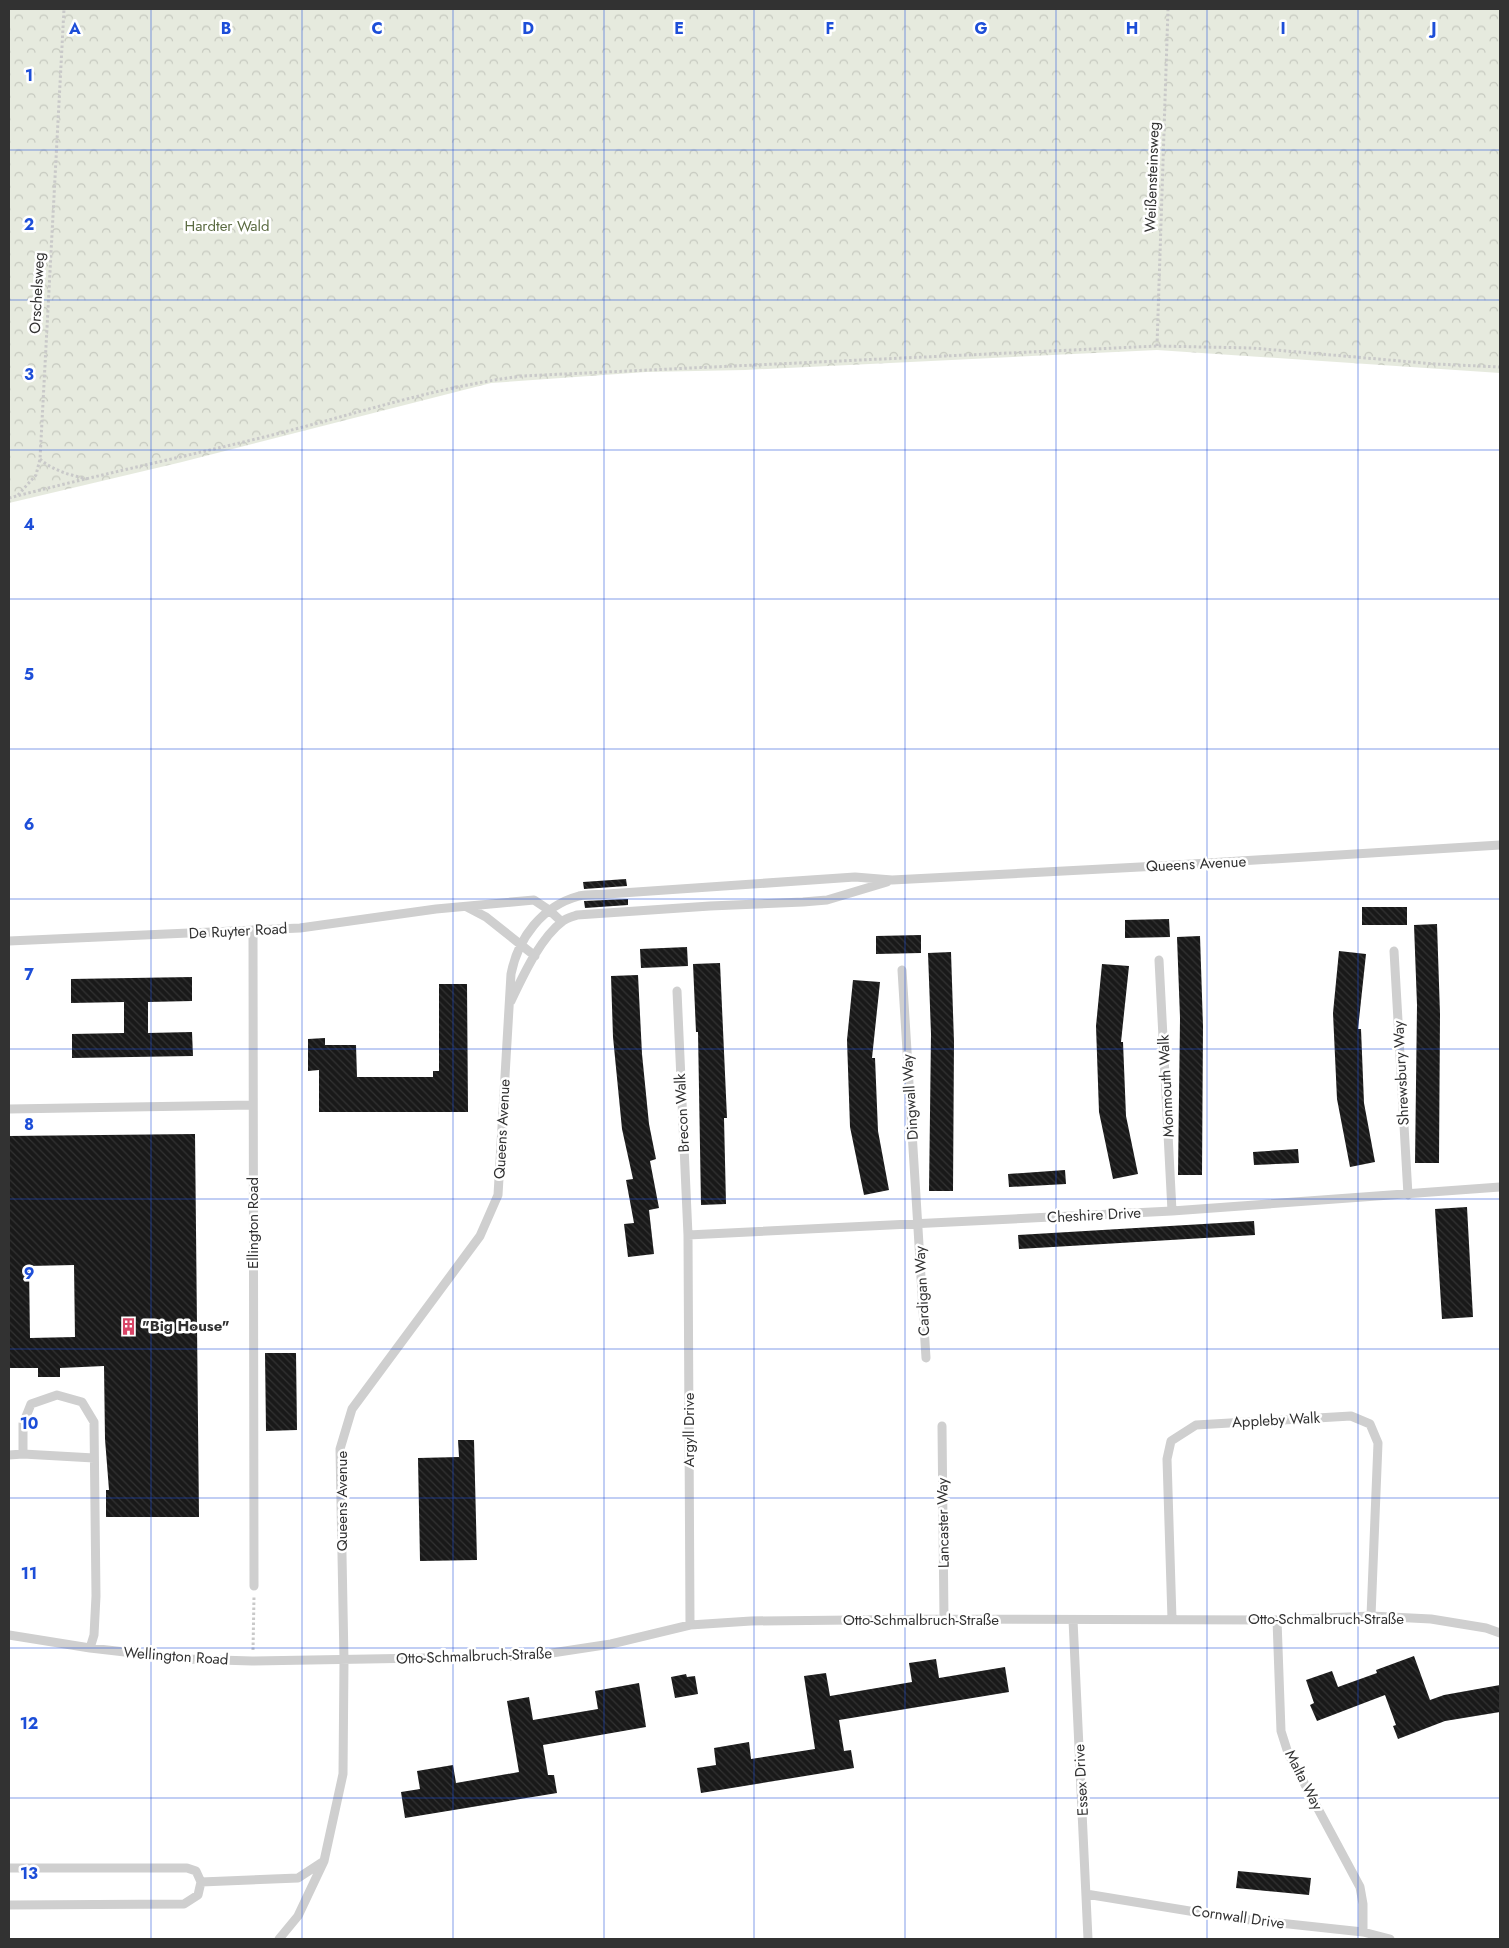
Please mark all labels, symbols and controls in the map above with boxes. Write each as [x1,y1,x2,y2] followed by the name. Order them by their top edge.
[68,17,81,40] text: A
[221,17,231,40] text: B
[371,17,383,40] text: C
[522,17,534,40] text: D
[674,17,684,40] text: E
[826,17,834,40] text: F
[974,17,988,40] text: G
[1126,17,1138,40] text: H
[1280,17,1286,40] text: I
[1428,17,1437,40] text: J
[25,64,33,87] text: 1
[1139,121,1165,233] street label: Weißensteinsweg
[24,213,34,236] text: 2
[184,215,270,237] park label: Hardter Wald
[24,252,50,334] street label: Orschelsweg
[24,363,34,386] text: 3
[23,513,35,536] text: 4
[24,663,34,686] text: 5
[24,813,34,836] text: 6
[1145,850,1247,878] street label: Queens Avenue
[188,917,288,945] street label: De Ruyter Road
[24,963,34,986] text: 7
[1387,1020,1415,1126] street label: Shrewsbury Way
[1152,1034,1180,1138] street label: Monmouth Walk
[896,1053,924,1141] street label: Dingwall Way
[669,1072,695,1153] street label: Brecon Walk
[488,1078,516,1180] street label: Queens Avenue
[24,1113,34,1136] text: 8
[242,1177,264,1269] street label: Ellington Road
[1046,1202,1142,1228] street label: Cheshire Drive
[909,1245,935,1337] street label: Cardigan Way
[24,1262,34,1285] text: 9
[142,1315,230,1337] place label: "Big House"
[118,1316,138,1336] building icon: "Big House"
[678,1392,700,1467] street label: Argyll Drive
[1231,1407,1321,1433] street label: Appleby Walk
[20,1412,38,1435] text: 10
[331,1451,353,1551] street label: Queens Avenue
[931,1477,955,1568] street label: Lancaster Way
[21,1562,37,1585] text: 11
[1248,1608,1404,1630] street label: Otto-Schmalbruch-Straße
[843,1609,999,1631] street label: Otto-Schmalbruch-Straße
[123,1641,229,1671] street label: Wellington Road
[396,1642,553,1670] street label: Otto-Schmalbruch-Straße
[20,1712,38,1735] text: 12
[1068,1743,1094,1817] street label: Essex Drive
[1279,1746,1329,1814] street label: Malta Way
[20,1862,38,1885] text: 13
[1190,1900,1286,1934] street label: Cornwall Drive

